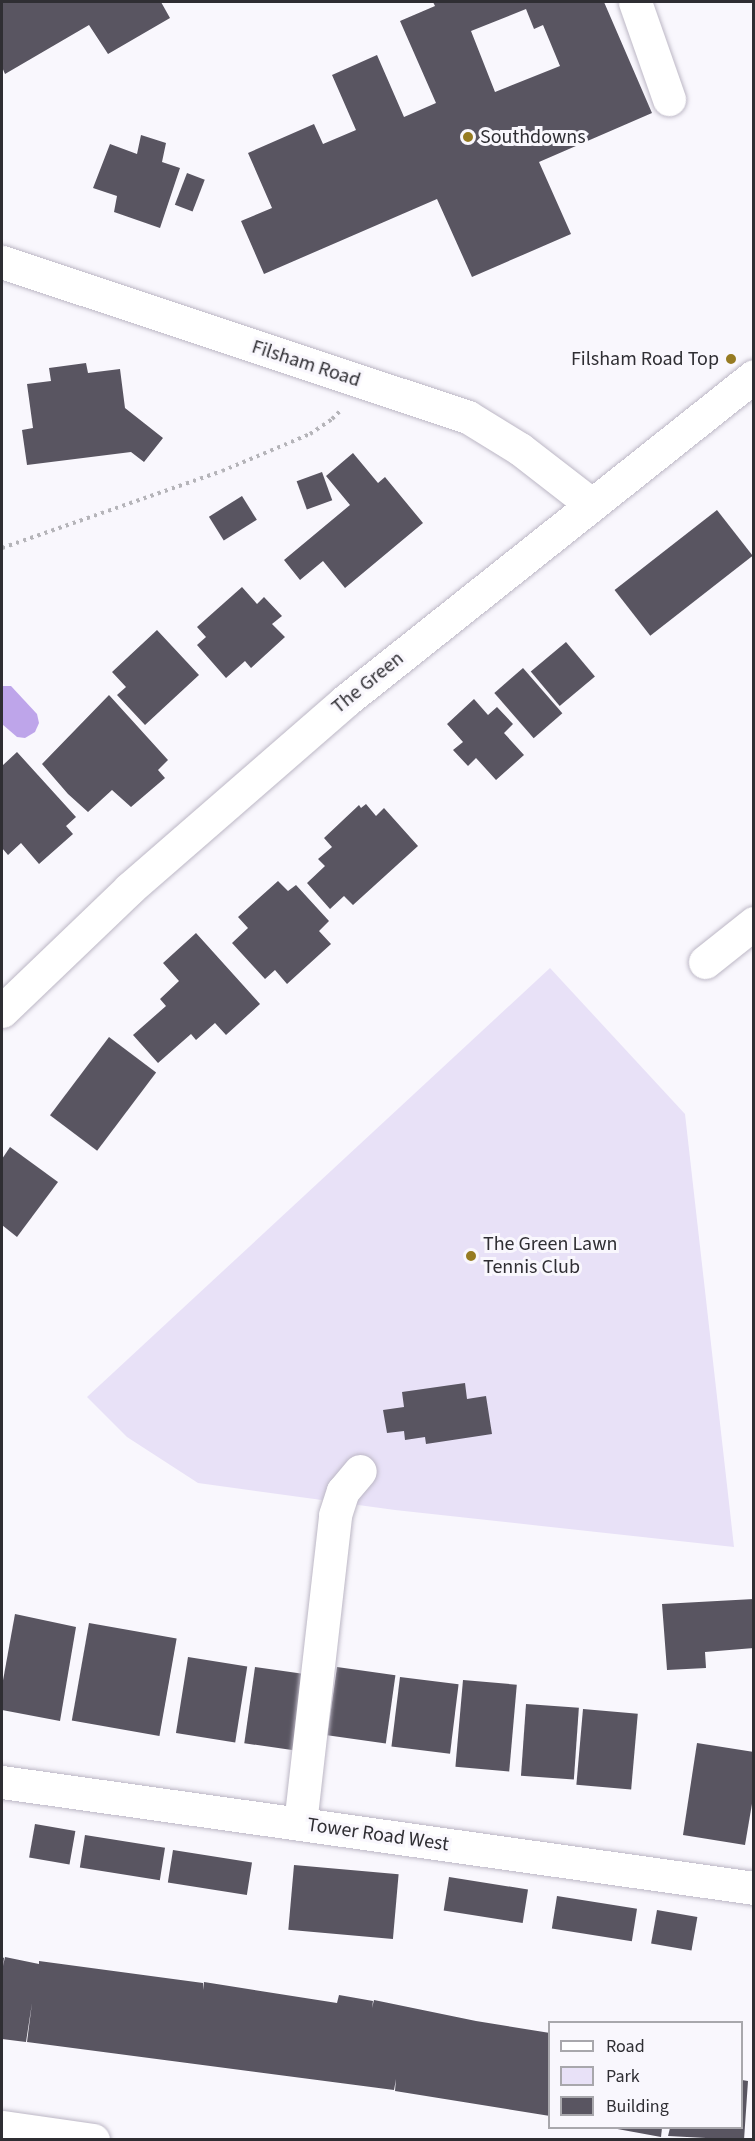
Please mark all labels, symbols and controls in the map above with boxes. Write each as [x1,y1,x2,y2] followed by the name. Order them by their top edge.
[480,125,586,149] place label: Southdowns
[461,130,475,144] marker: Southdowns
[249,335,363,393] street label: Filsham Road
[571,347,719,371] place label: Filsham Road Top
[724,352,738,366] marker: Filsham Road Top
[327,647,409,719] street label: The Green
[483,1232,617,1279] place label: The Green Lawn Tennis Club
[464,1249,478,1263] marker: The Green Lawn Tennis Club
[306,1813,450,1857] street label: Tower Road West
[548,2021,743,2129] legend
[606,2034,645,2059] text: Road
[606,2064,640,2089] text: Park
[606,2094,669,2119] text: Building

